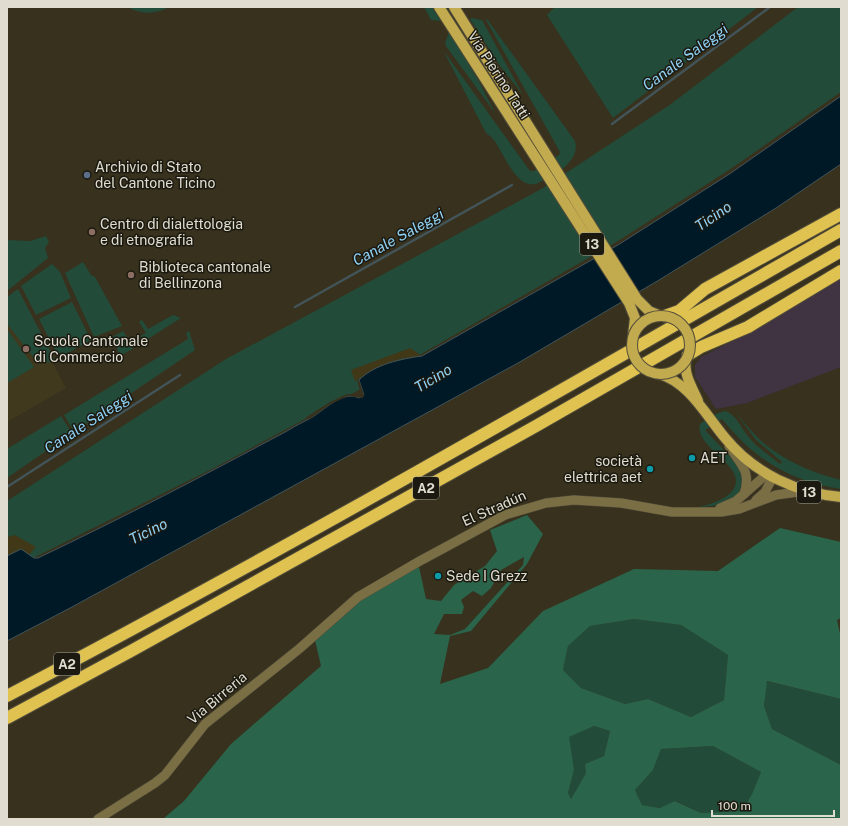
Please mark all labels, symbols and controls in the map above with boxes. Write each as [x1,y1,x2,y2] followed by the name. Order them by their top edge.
[639,20,731,94] water label: Canale Saleggi
[465,28,533,122] street label: Via Pierino Tatti
[95,159,215,191] place label: Archivio di Stato del Cantone Ticino
[82,170,92,180] marker: Archivio di Stato del Cantone Ticino
[692,198,734,234] water label: Ticino
[350,205,447,269] water label: Canale Saleggi
[100,216,243,248] place label: Centro di dialettologia e di etnografia
[87,227,97,237] marker: Centro di dialettologia e di etnografia
[580,233,604,255] road number: 13
[139,259,271,291] place label: Biblioteca cantonale di Bellinzona
[126,270,136,280] marker: Biblioteca cantonale di Bellinzona
[34,333,148,365] place label: Scuola Cantonale di Commercio
[21,344,31,354] marker: Scuola Cantonale di Commercio
[411,360,455,396] water label: Ticino
[41,387,135,457] water label: Canale Saleggi
[700,450,727,466] place label: AET
[564,453,642,485] place label: società elettrica aet
[687,453,697,463] marker: AET
[645,464,655,474] marker: società elettrica aet
[413,477,439,499] road number: A2
[797,481,821,503] road number: 13
[460,487,528,529] street label: El Stradún
[126,515,170,547] water label: Ticino
[446,568,528,584] place label: Sede I Grezz
[433,571,443,581] marker: Sede I Grezz
[54,653,80,675] road number: A2
[184,669,250,727] street label: Via Birreria
[712,792,834,818] scale bar
[718,799,751,813] text: 100 m

